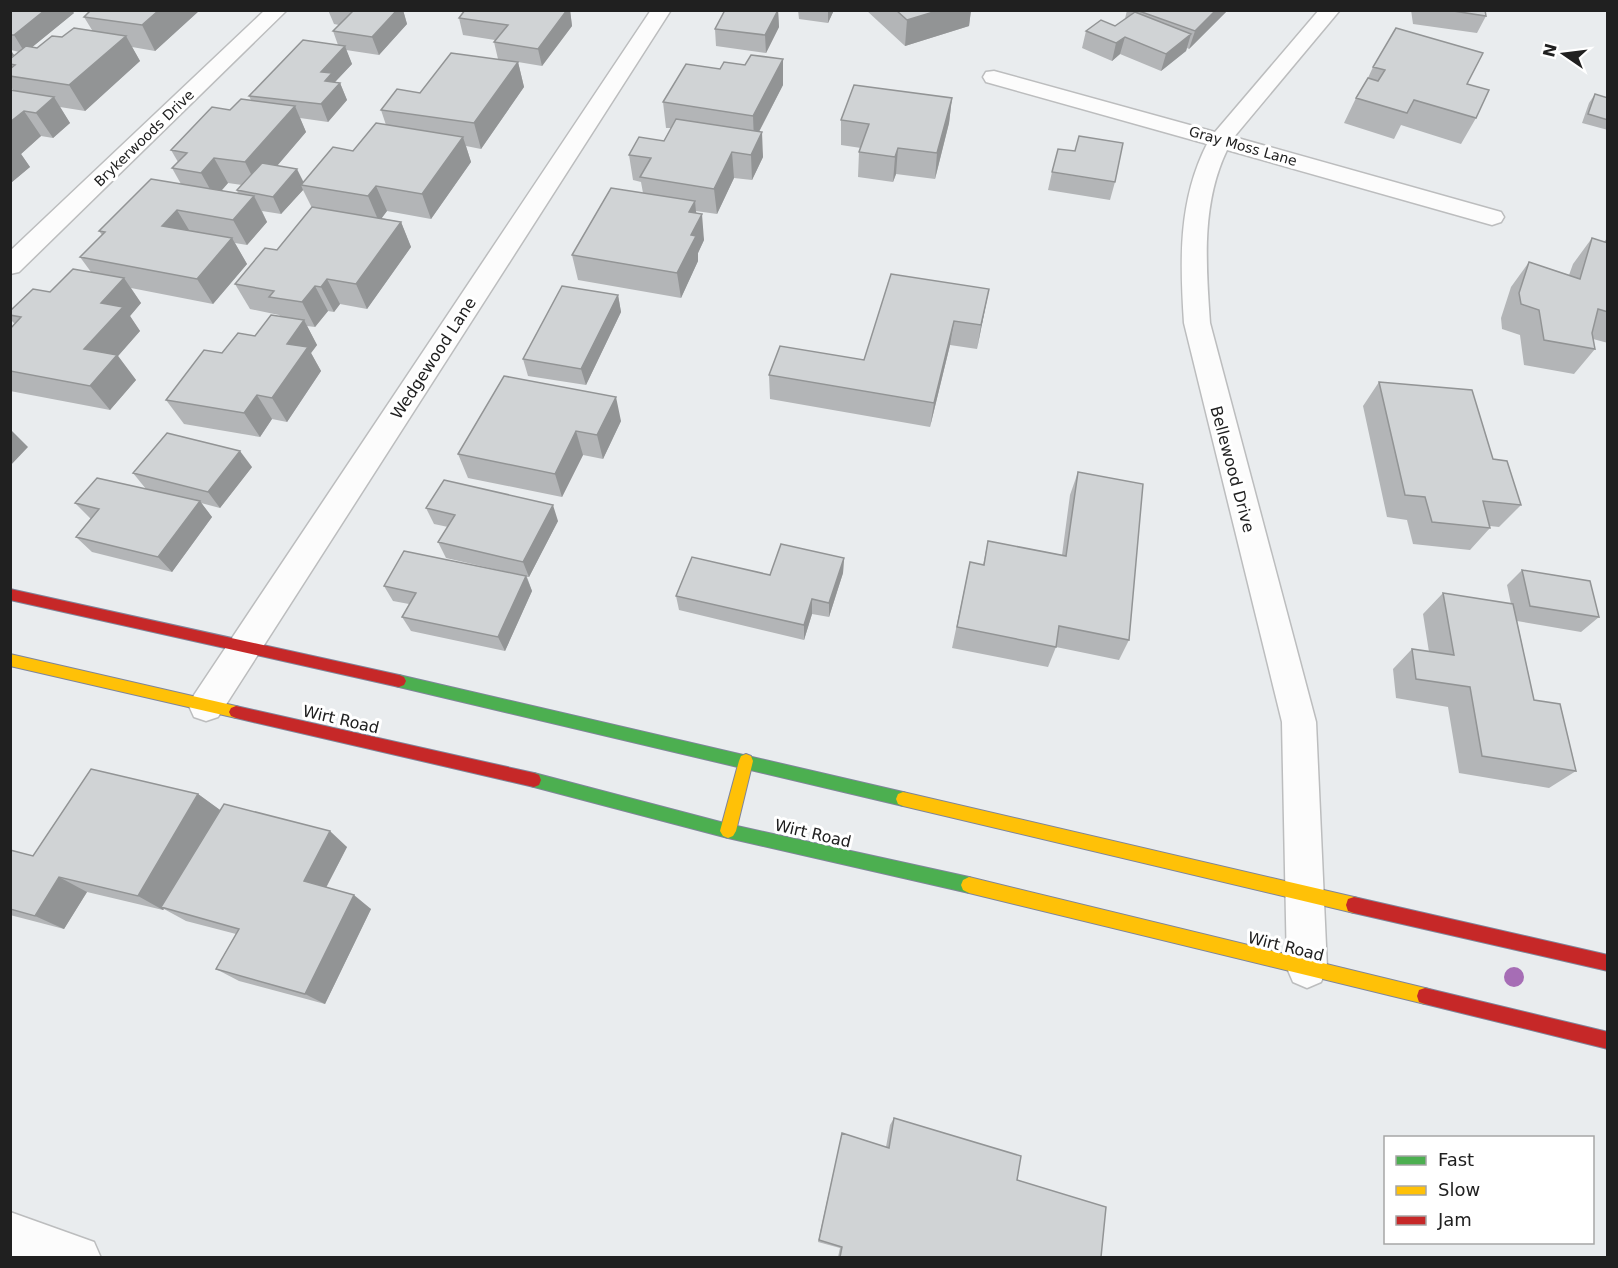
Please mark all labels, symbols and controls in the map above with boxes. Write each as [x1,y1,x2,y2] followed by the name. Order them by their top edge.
[1534,24,1594,84] north arrow
[1539,42,1561,59] text: N
[91,86,197,190] street label: Brykerwoods Drive
[1187,123,1299,169] street label: Gray Moss Lane
[387,294,480,423] street label: Wedgewood Lane
[1207,404,1259,534] street label: Bellewood Drive
[301,701,381,738] street label: Wirt Road
[773,815,853,852] street label: Wirt Road
[1246,928,1326,965] street label: Wirt Road
[1384,1136,1594,1244] legend
[1438,1149,1474,1170] text: Fast
[1438,1179,1480,1200] text: Slow
[1437,1209,1472,1230] text: Jam

